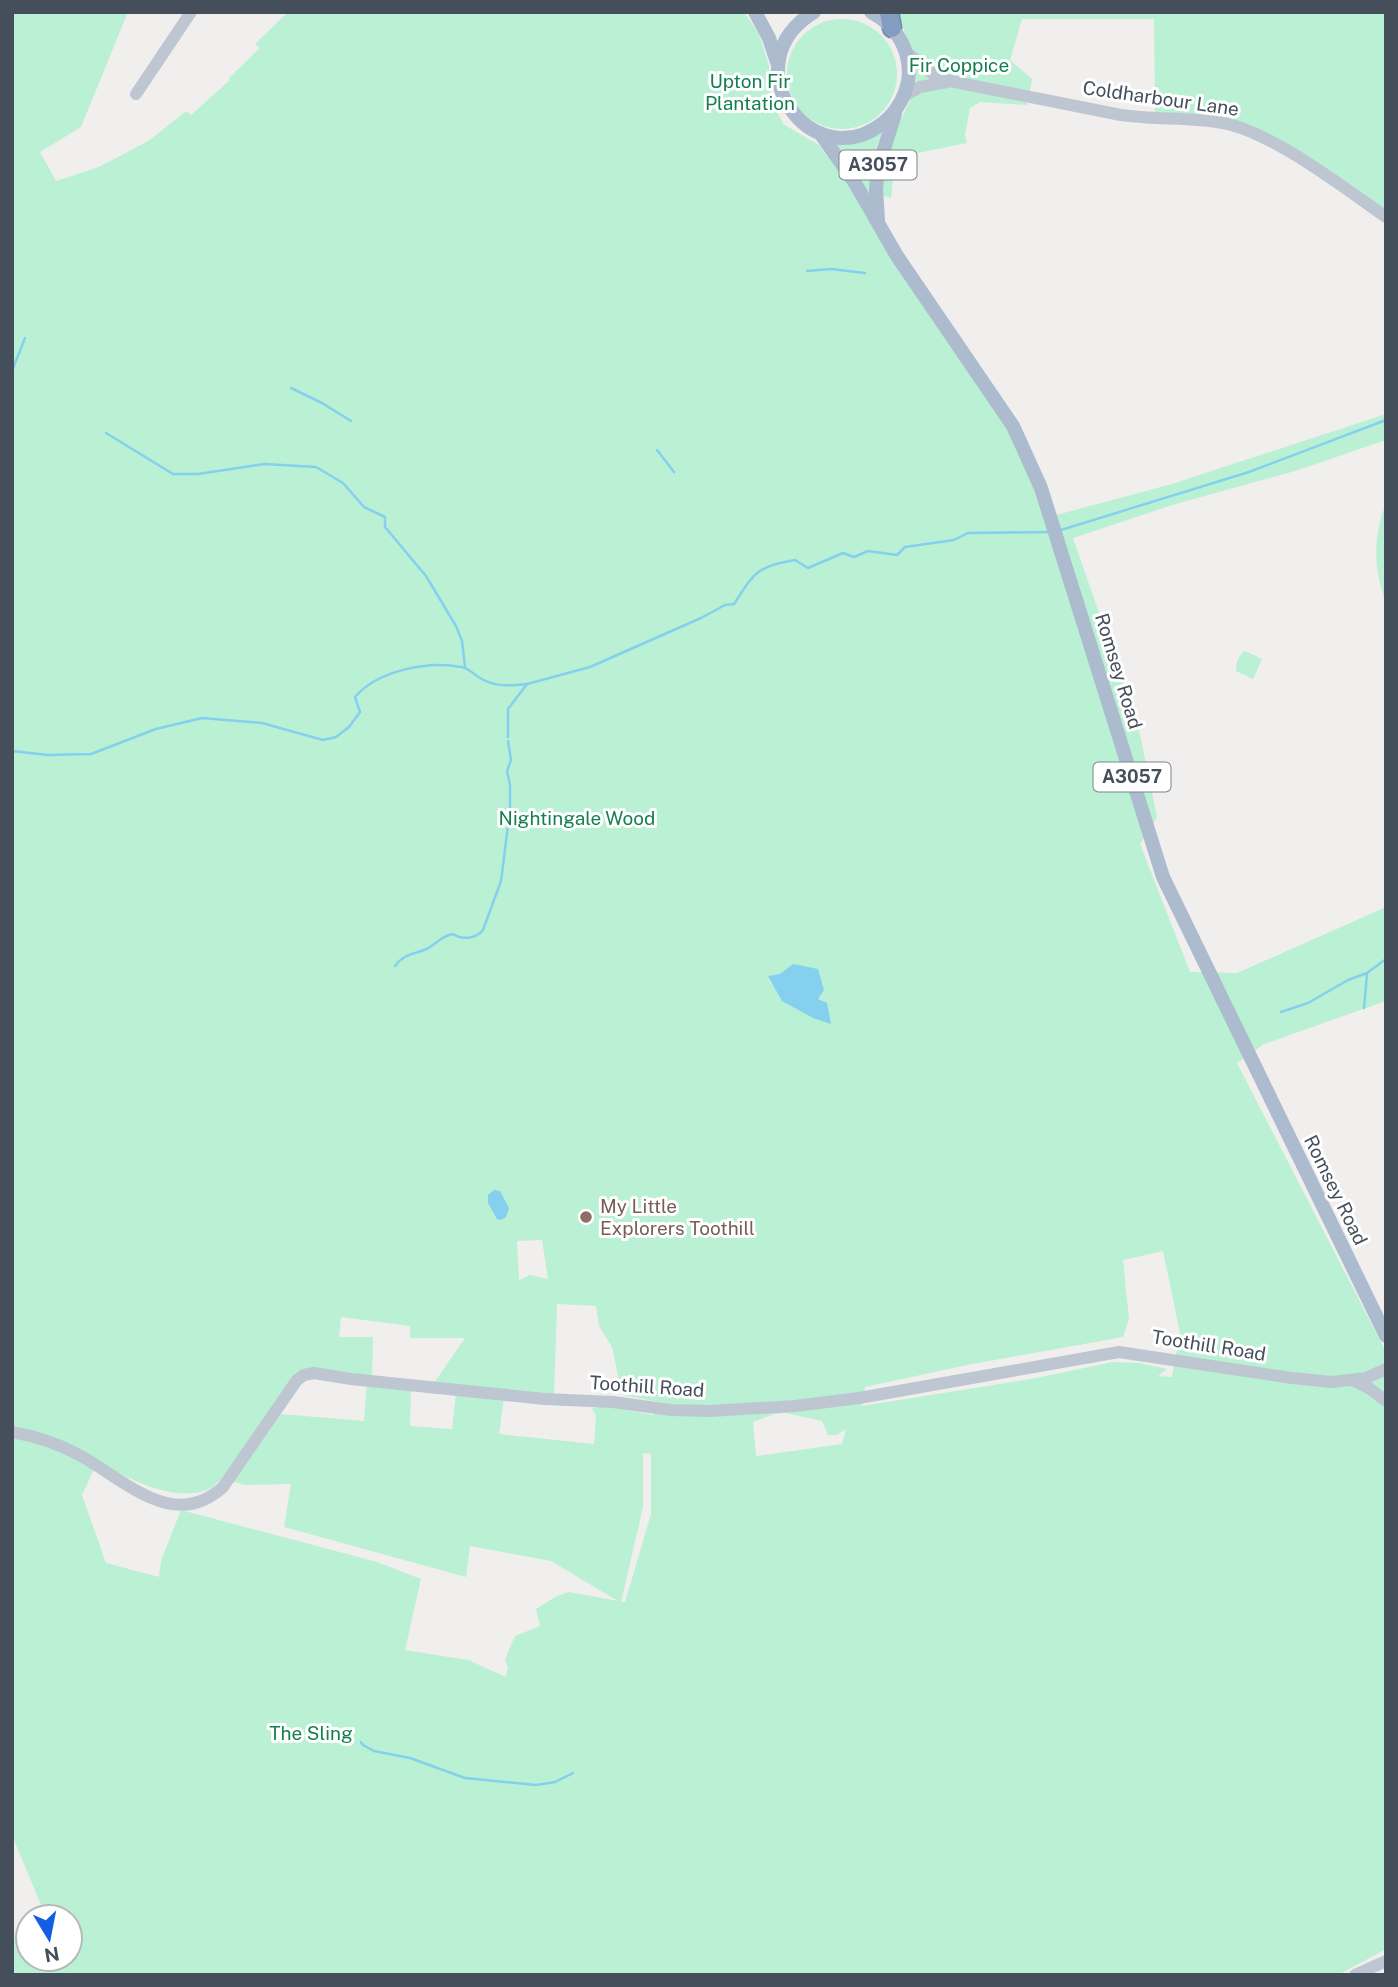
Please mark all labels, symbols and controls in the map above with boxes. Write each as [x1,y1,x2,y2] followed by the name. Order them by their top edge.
[909,54,1009,76] park label: Fir Coppice
[705,70,795,114] park label: Upton Fir Plantation
[1081,76,1241,120] street label: Coldharbour Lane
[840,150,917,180] road number: A3057
[1091,611,1147,731] street label: Romsey Road
[1094,762,1170,792] road number: A3057
[499,807,655,829] park label: Nightingale Wood
[1300,1131,1372,1249] street label: Romsey Road
[600,1195,755,1239] place label: My Little Explorers Toothill
[578,1209,594,1225] marker: My Little Explorers Toothill
[1150,1325,1268,1365] street label: Toothill Road
[589,1371,705,1401] street label: Toothill Road
[269,1722,353,1744] park label: The Sling
[14,1903,84,1973] north arrow
[43,1943,61,1967] text: N

